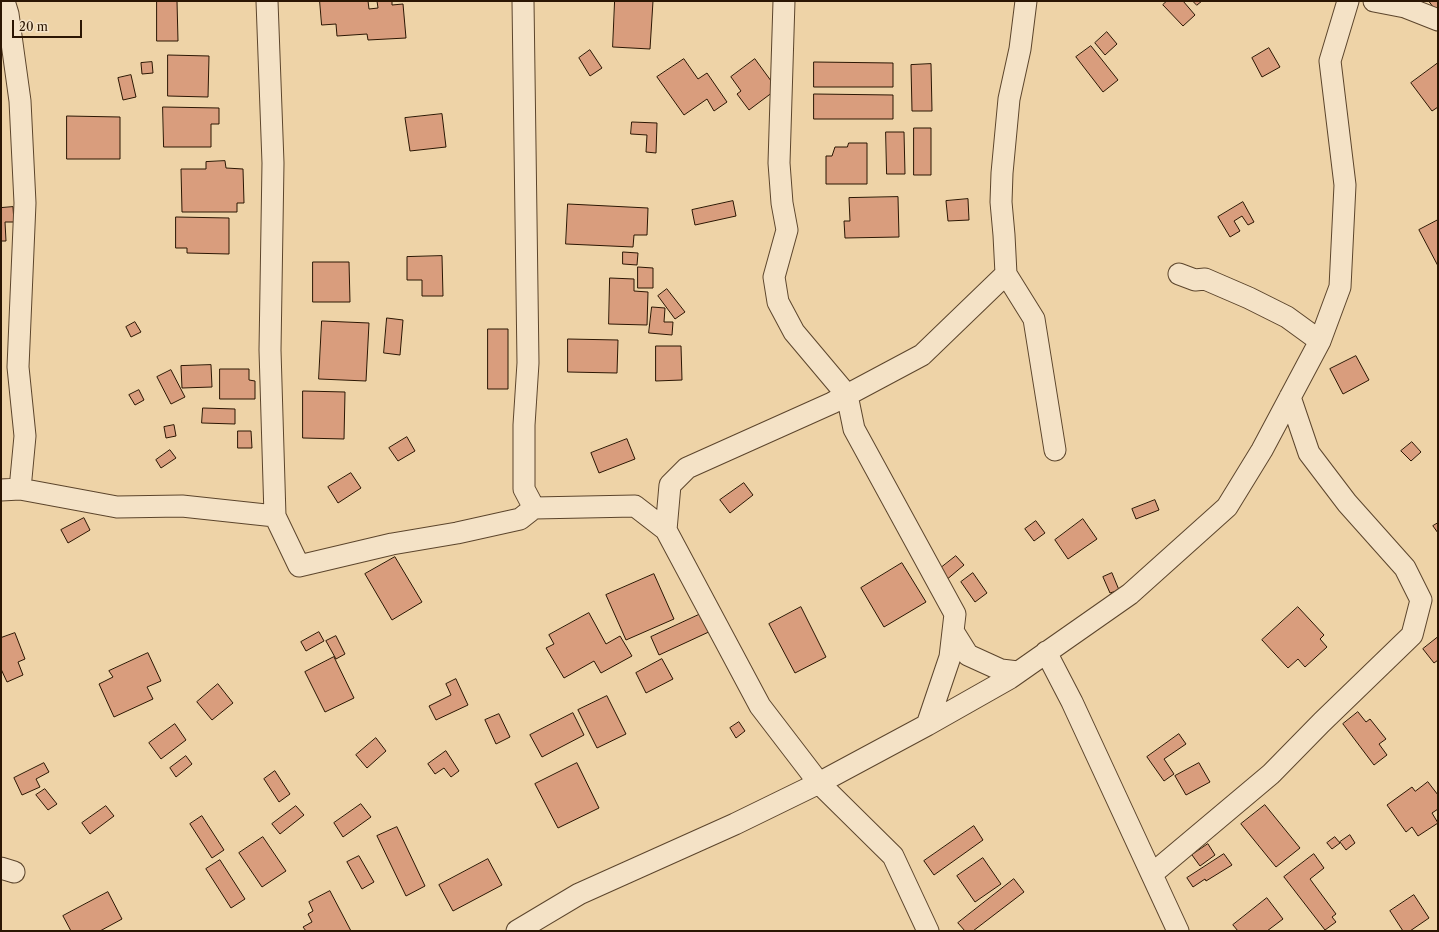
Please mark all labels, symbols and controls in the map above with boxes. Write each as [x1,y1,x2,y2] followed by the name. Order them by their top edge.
[14,12,84,38] scale bar
[19,19,48,34] text: 20 m

